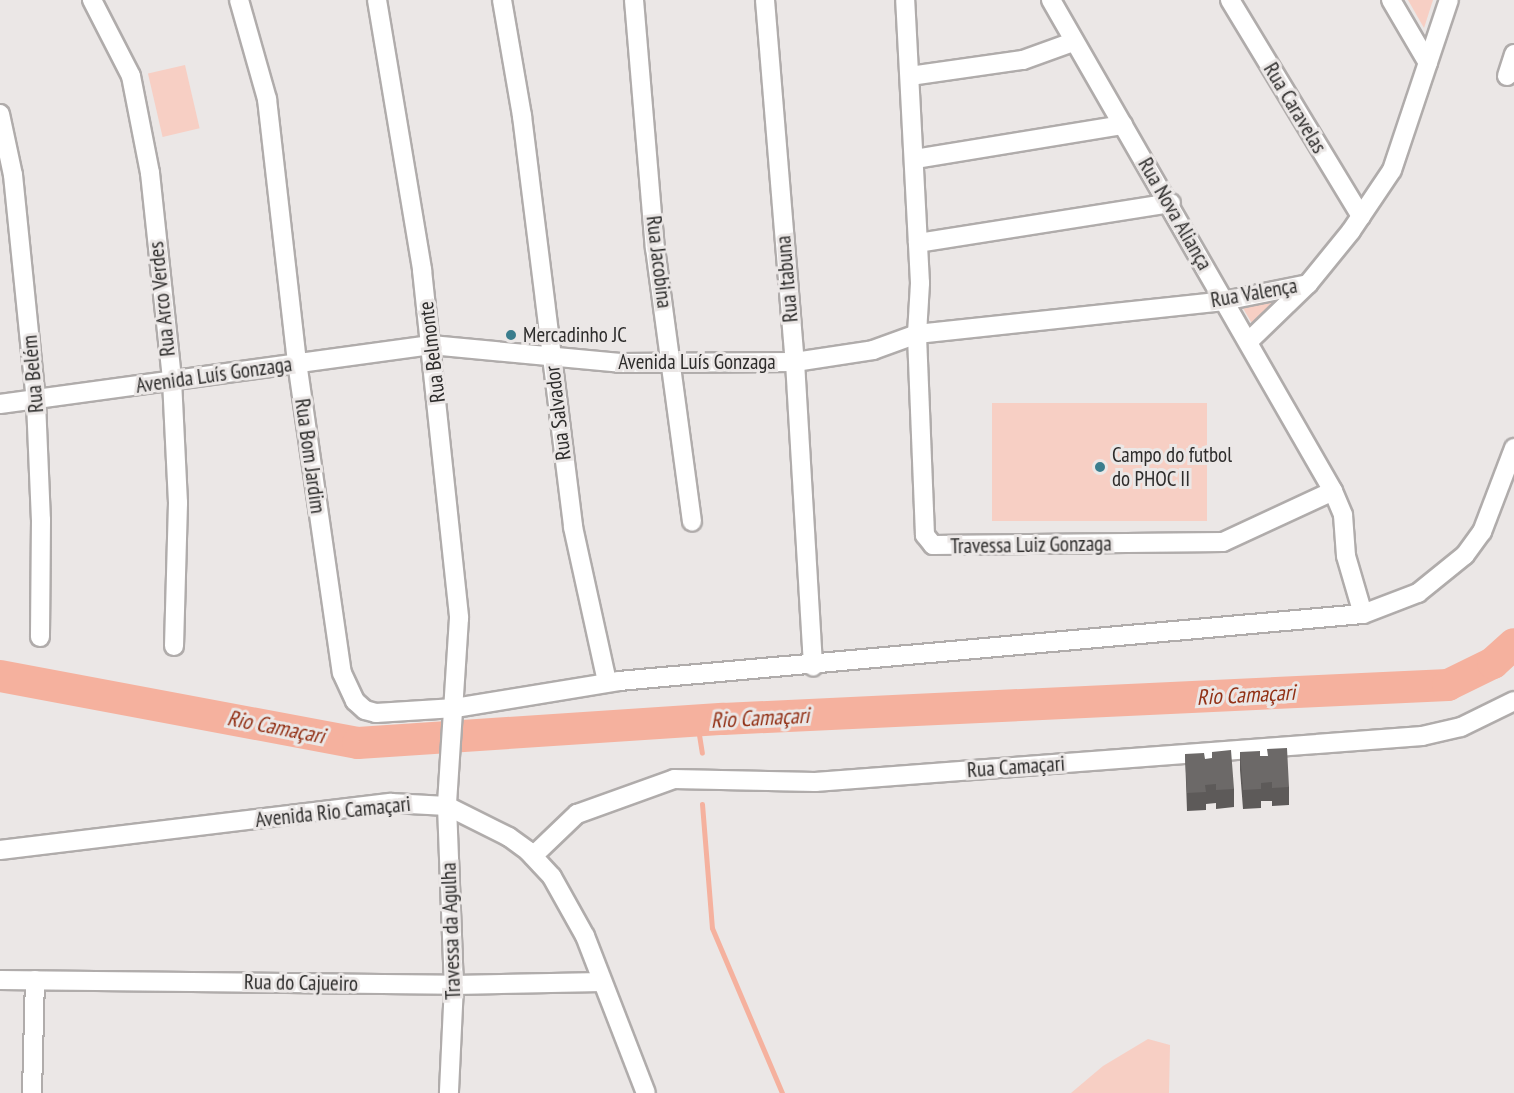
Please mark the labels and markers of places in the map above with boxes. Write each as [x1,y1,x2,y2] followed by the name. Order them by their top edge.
[523,322,627,348] place label: Mercadinho JC
[504,328,518,342] marker: Mercadinho JC
[1112,442,1232,492] place label: Campo do futbol do PHOC II
[1093,460,1107,474] marker: Campo do futbol do PHOC II

